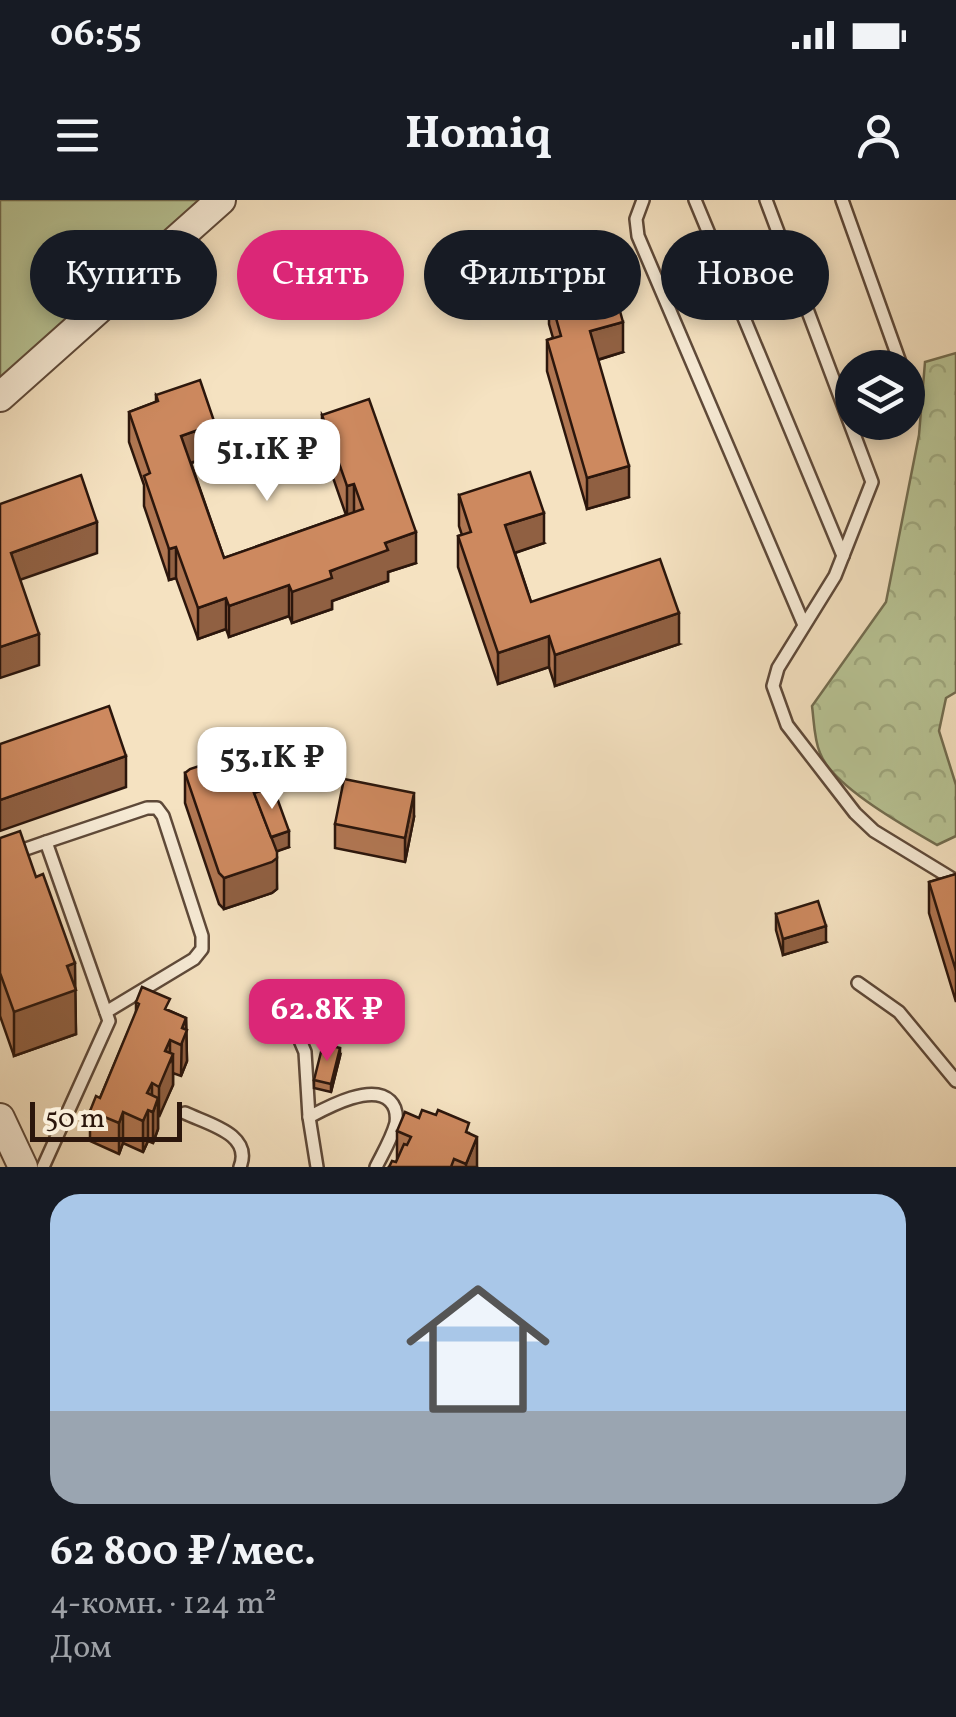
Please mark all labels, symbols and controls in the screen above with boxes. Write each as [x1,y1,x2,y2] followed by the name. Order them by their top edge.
[50,9,142,62] text: 06:55
[405,104,551,167] text: Homiq
[50,108,105,163] icon: menu
[851,108,906,163] icon: person
[30,230,217,320] chip: Купить
[237,230,404,320] chip: Снять
[424,230,641,320] chip: Фильтры
[661,230,829,320] chip: Новое
[835,350,925,440] map controls
[835,350,925,440] button: layers
[175,419,359,504] pin: 51.1K ₽
[216,429,318,473] text: 51.1K ₽
[180,727,364,812] pin: 53.1K ₽
[219,737,325,781] text: 53.1K ₽
[235,979,419,1064] pin: 62.8K ₽
[271,989,383,1033] text: 62.8K ₽
[30,1097,182,1141] scale bar
[45,1100,105,1139] text: 50 m
[388,1259,568,1439] icon: home
[50,1524,316,1583] text: 62 800 ₽/мес.
[50,1583,277,1627] text: 4-комн. · 124 m²
[50,1627,112,1671] text: Дом

